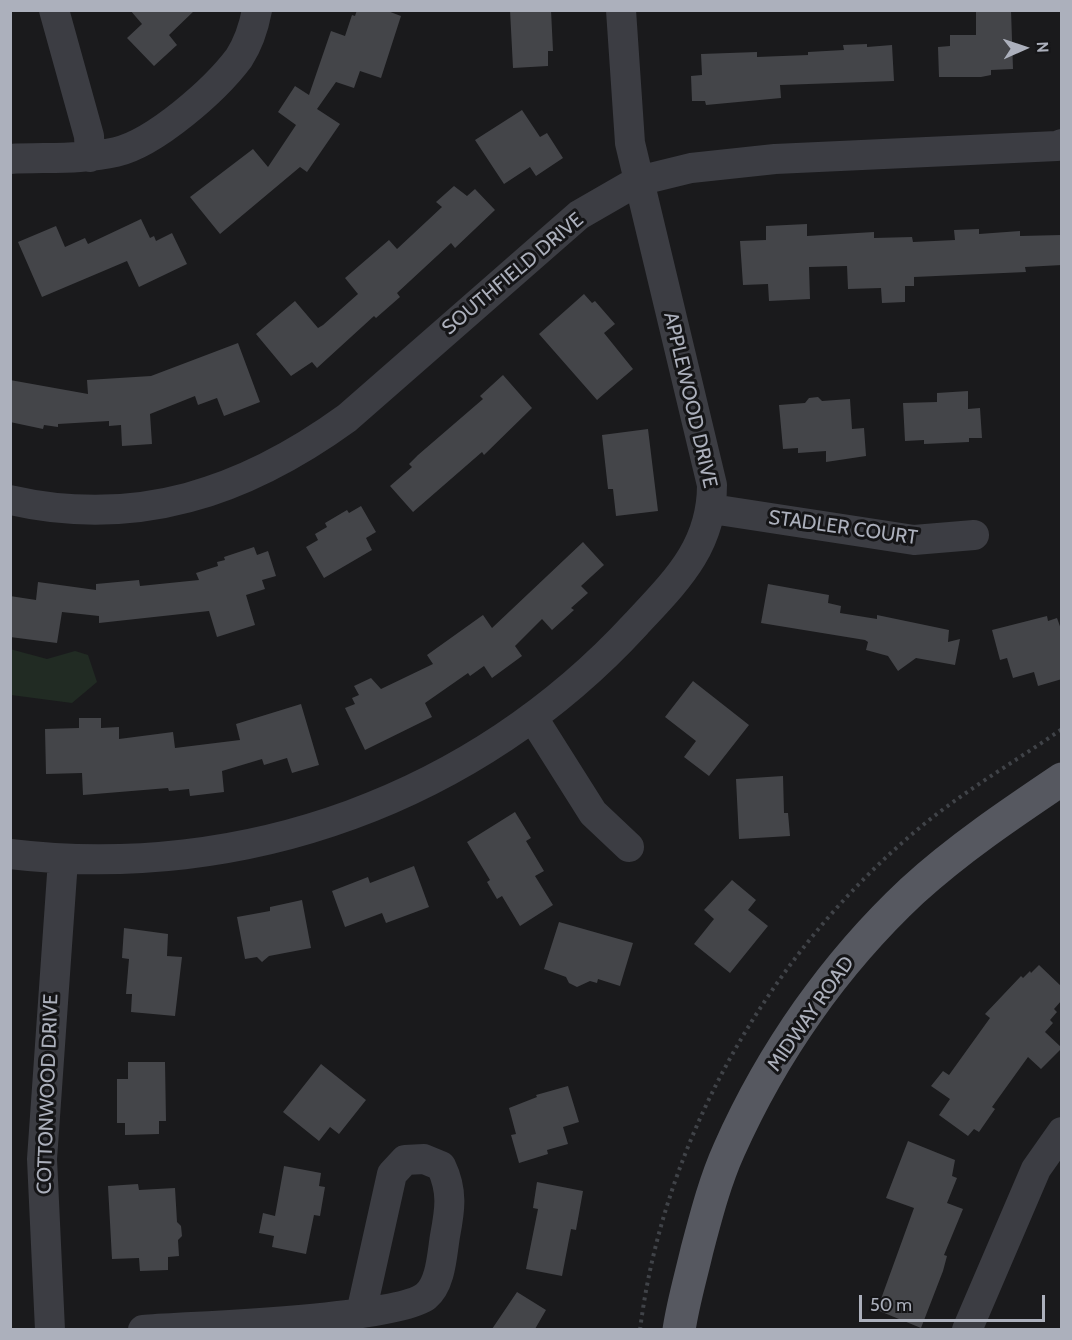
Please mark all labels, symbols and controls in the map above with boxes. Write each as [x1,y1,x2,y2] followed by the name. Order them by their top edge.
[994,18,1054,78] north arrow
[1033,41,1052,53] text: N
[437,208,589,340] street label: SOUTHFIELD DRIVE
[658,310,722,490] street label: APPLEWOOD DRIVE
[767,506,919,550] street label: STADLER COURT
[763,952,859,1076] street label: MIDWAY ROAD
[33,993,63,1195] street label: COTTONWOOD DRIVE
[862,1283,1048,1321] scale bar
[870,1294,912,1316] text: 50 m

